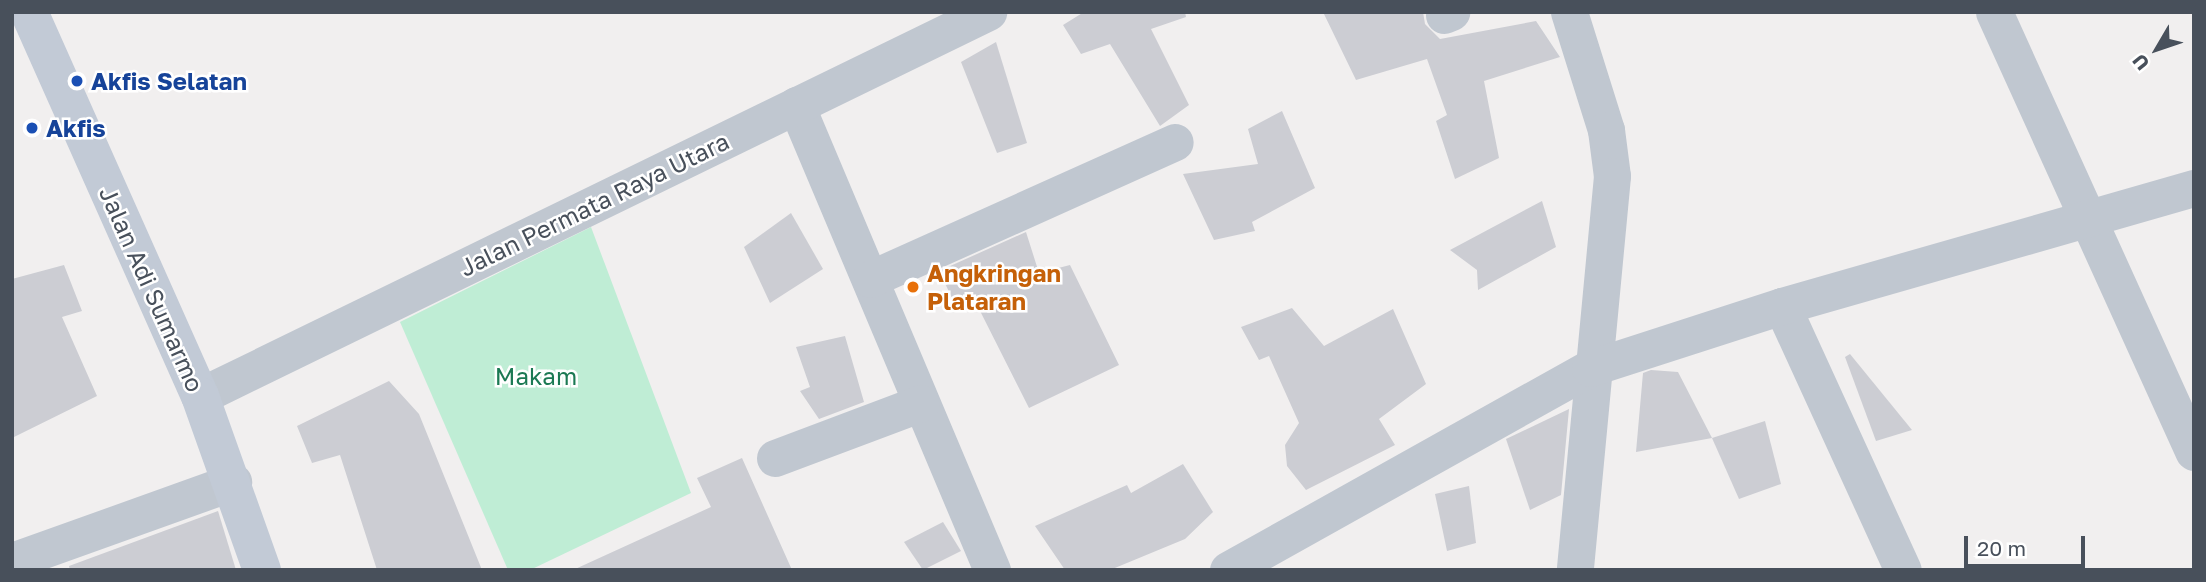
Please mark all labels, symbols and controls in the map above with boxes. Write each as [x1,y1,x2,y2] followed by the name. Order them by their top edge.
[2122,14,2192,84] north arrow
[2127,50,2154,75] text: U
[91,67,247,95] place label: Akfis Selatan
[69,73,85,89] marker: Akfis Selatan
[46,114,106,142] place label: Akfis
[24,120,40,136] marker: Akfis
[455,126,733,282] street label: Jalan Permata Raya Utara
[94,182,210,396] street label: Jalan Adi Sumarmo
[927,259,1061,315] place label: Angkringan Plataran
[905,279,921,295] marker: Angkringan Plataran
[495,362,577,390] park label: Makam
[1968,522,2089,566] scale bar
[1977,535,2026,561] text: 20 m

